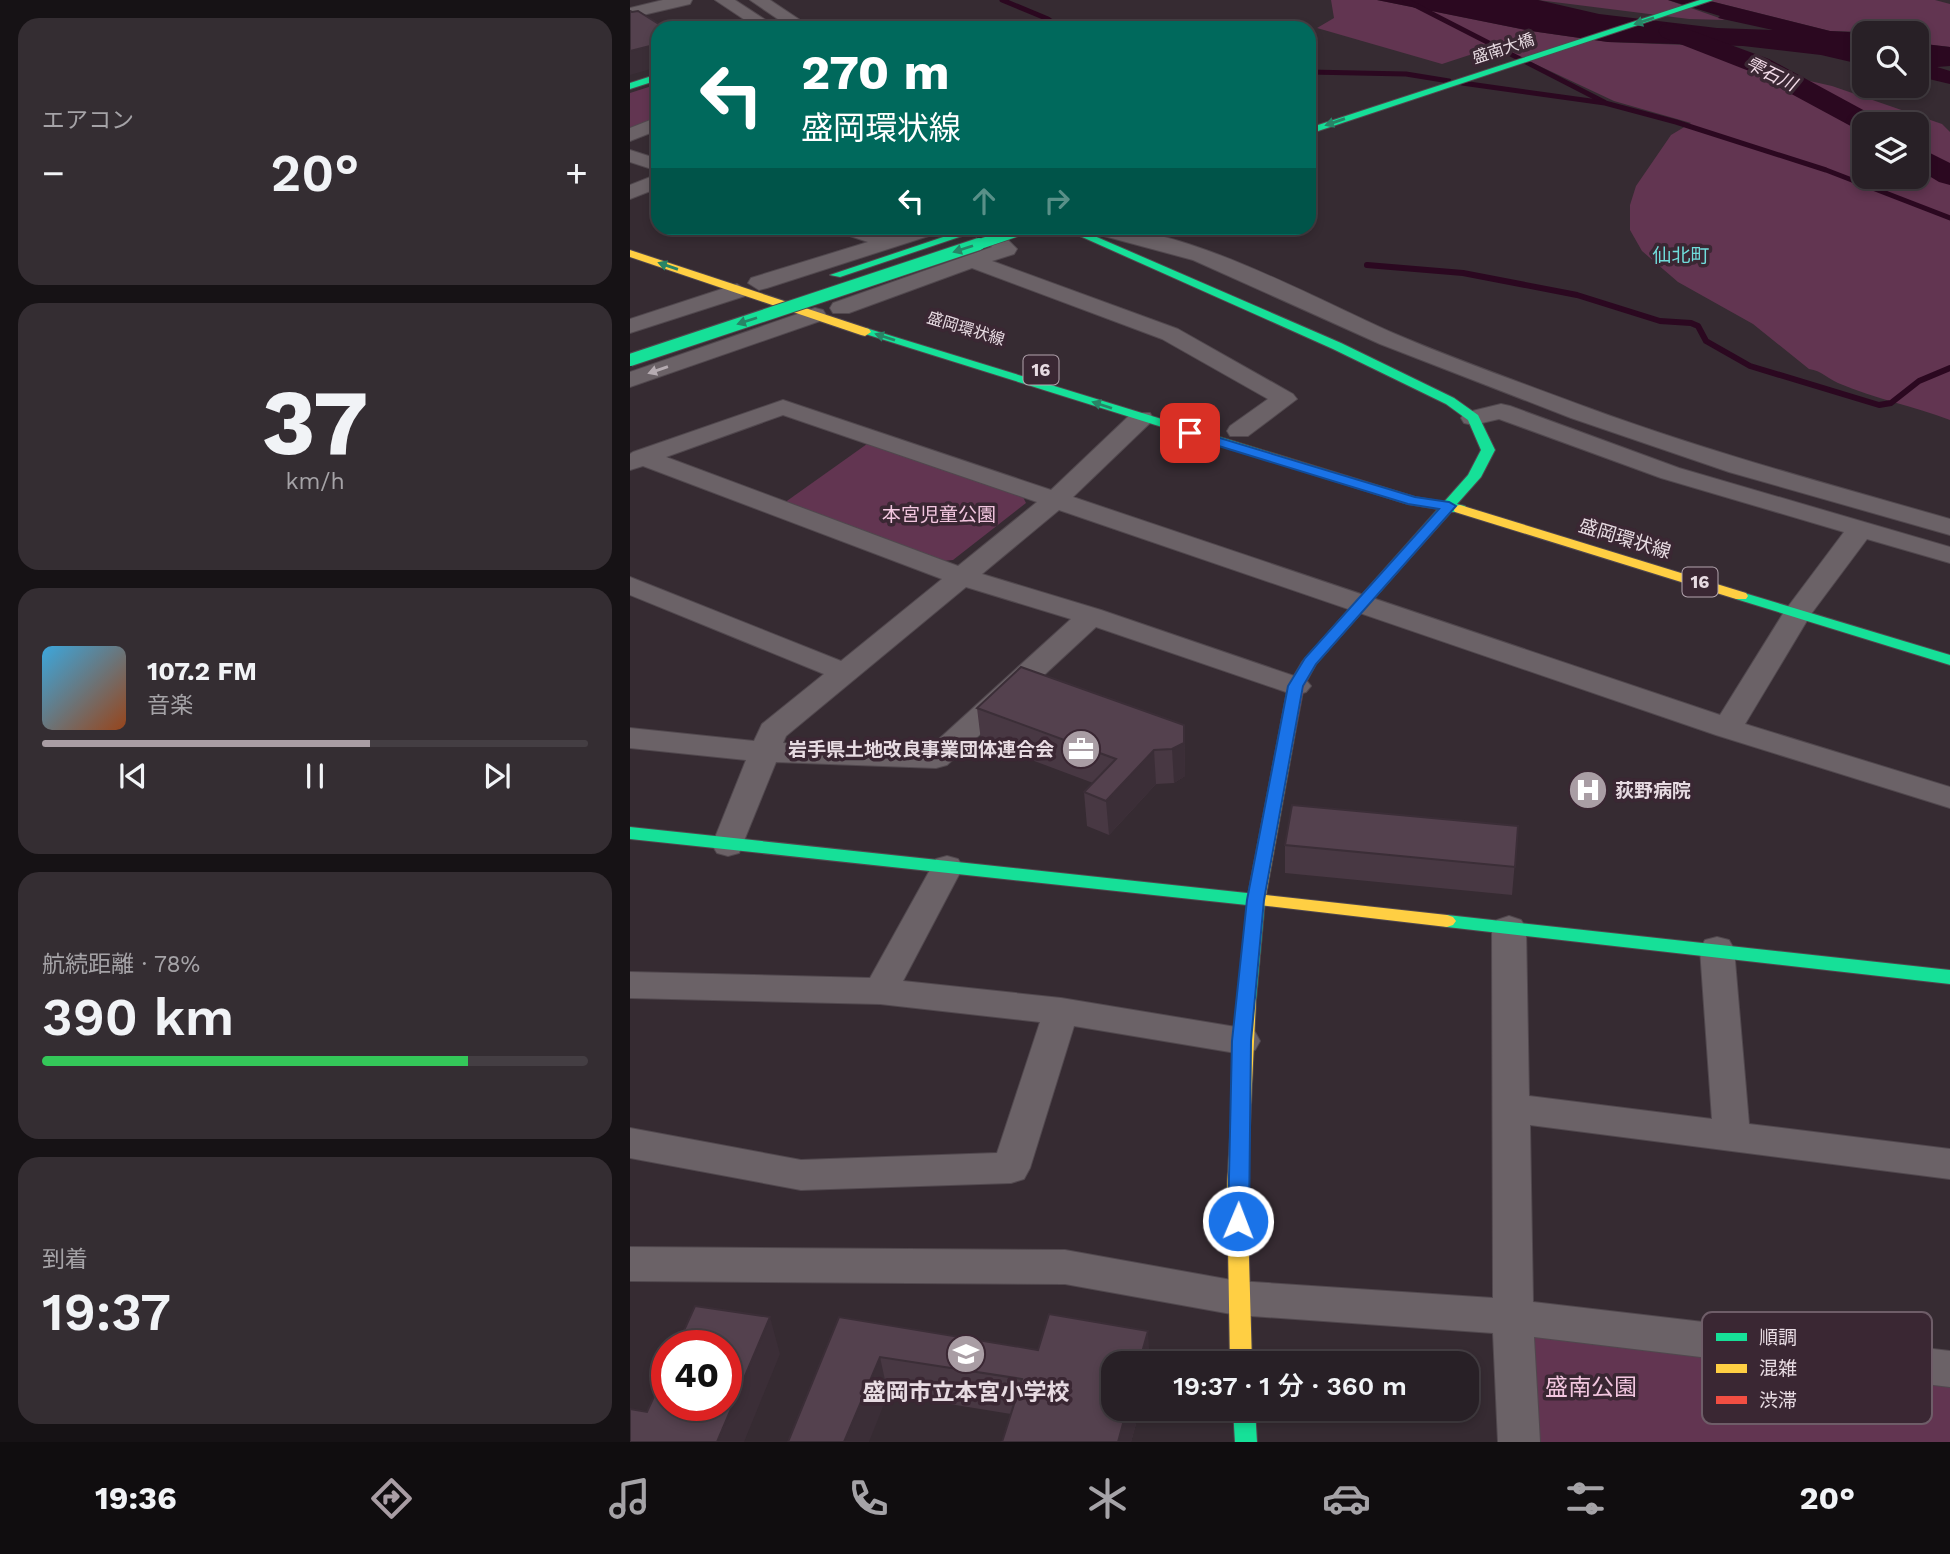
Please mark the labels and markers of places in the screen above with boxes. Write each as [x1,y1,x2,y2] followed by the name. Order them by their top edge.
[1160,403,1220,463] pin
[1060,728,1102,770] office icon: 岩手県土地改良事業団体連合会
[788,738,1054,761] place label: 岩手県土地改良事業団体連合会
[1567,769,1609,811] hospital icon: 荻野病院
[1615,779,1691,802] place label: 荻野病院
[945,1333,987,1375] school or university icon: 盛岡市立本宮小学校
[863,1379,1070,1406] place label: 盛岡市立本宮小学校

